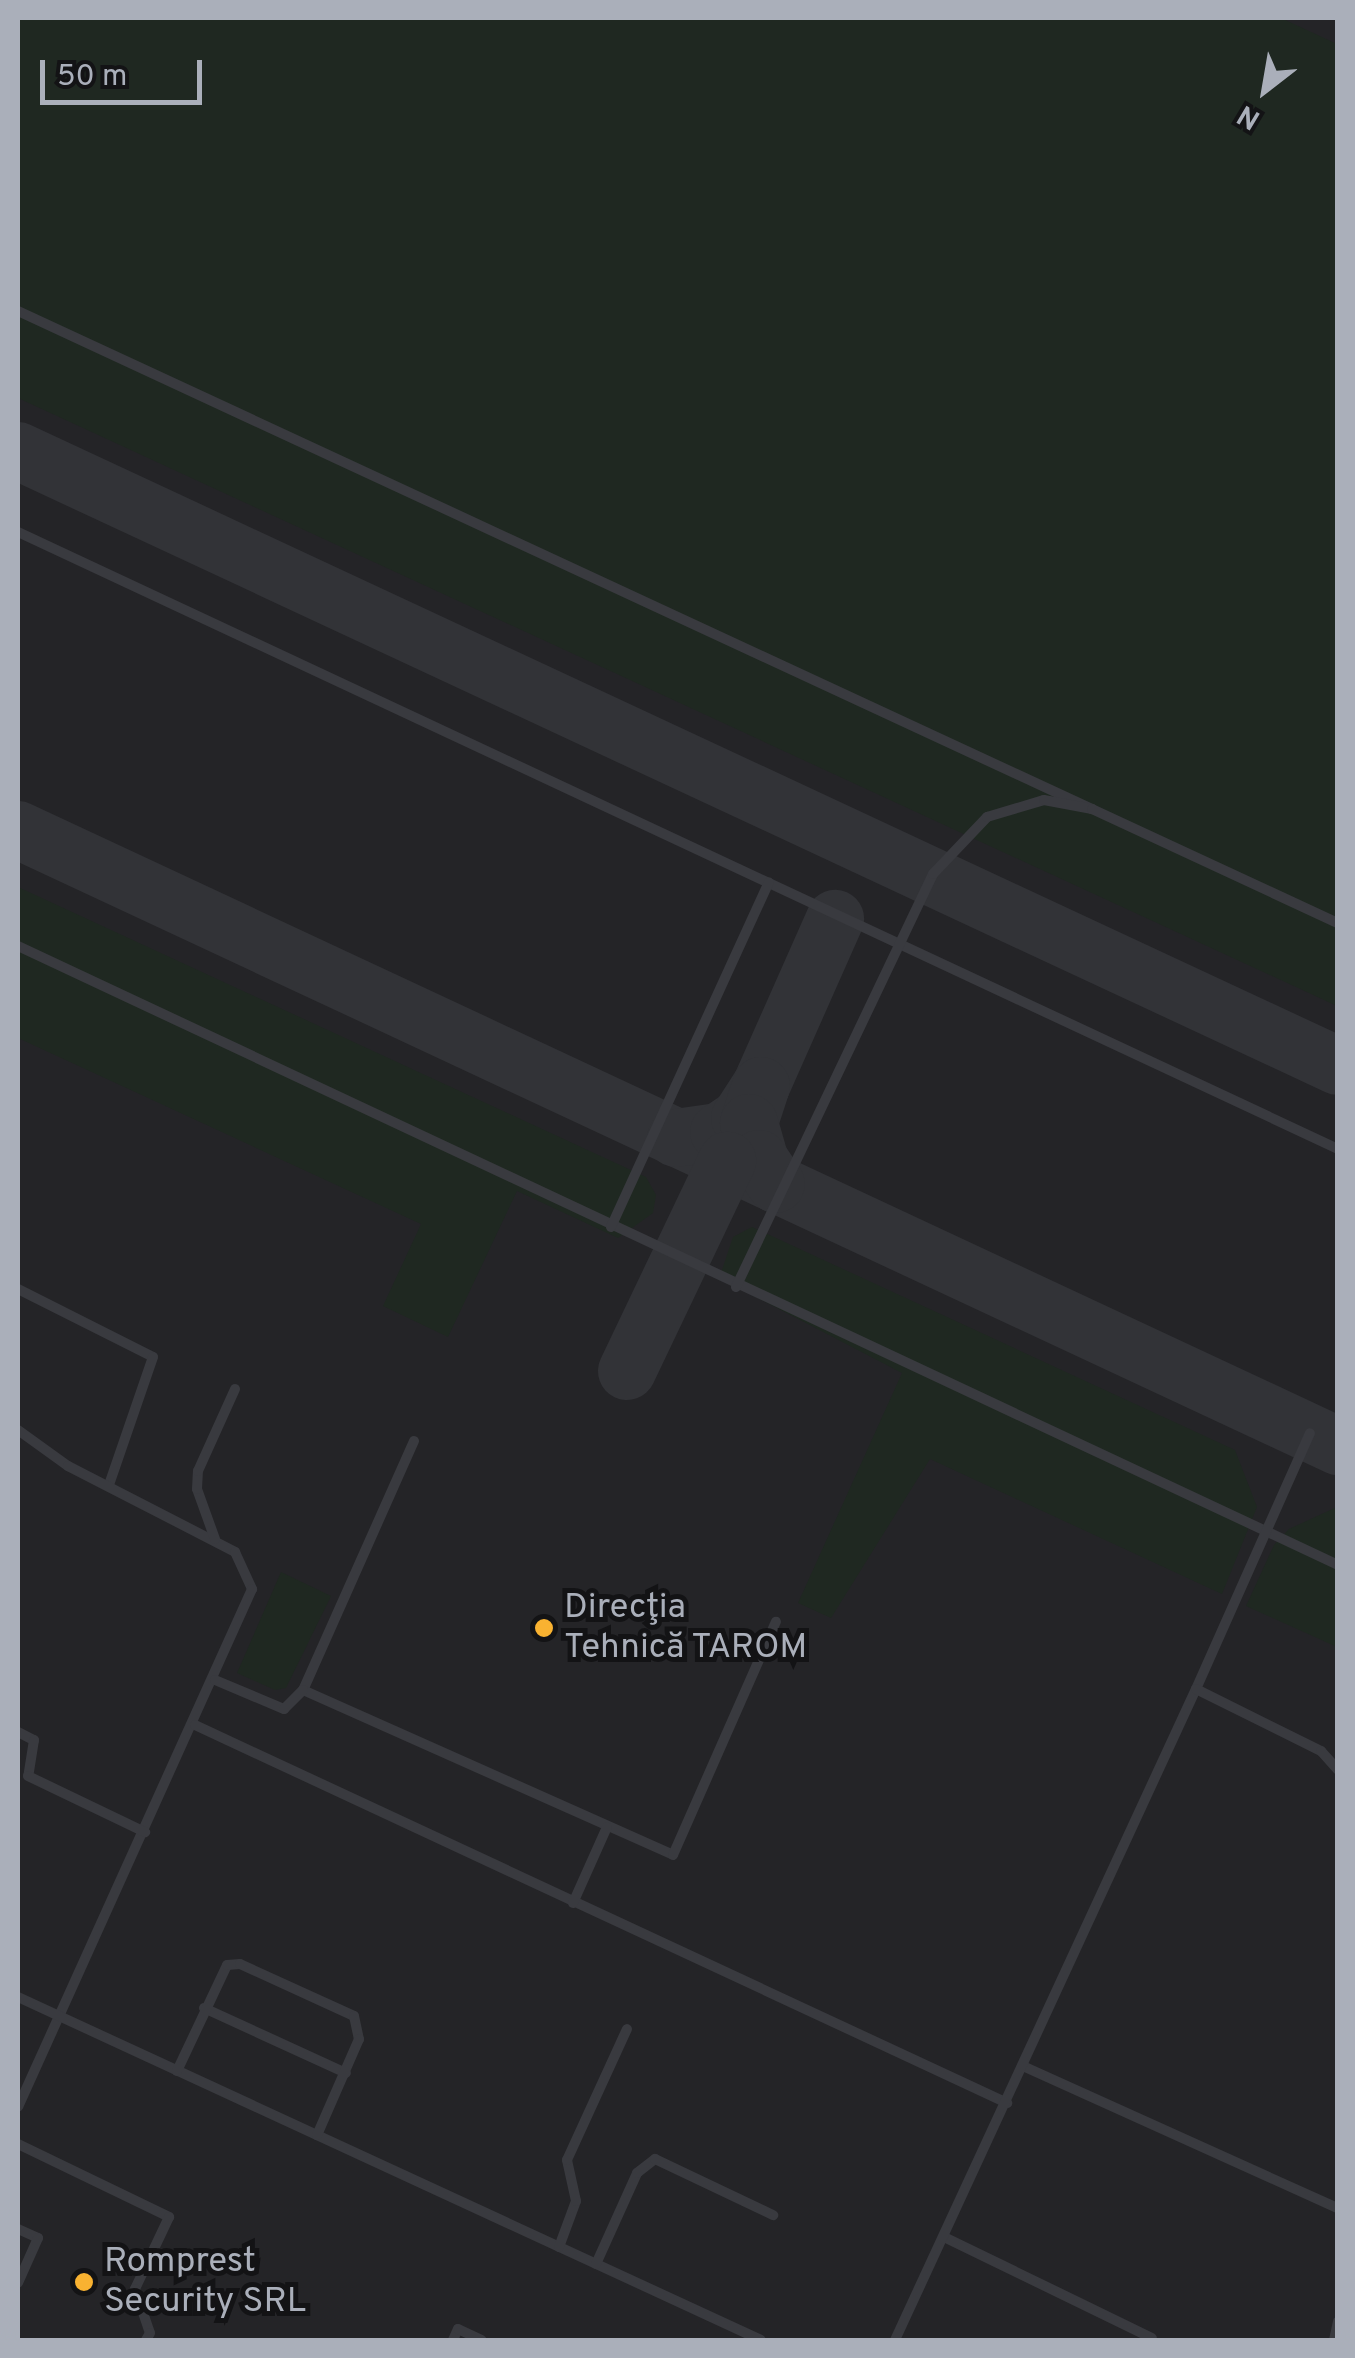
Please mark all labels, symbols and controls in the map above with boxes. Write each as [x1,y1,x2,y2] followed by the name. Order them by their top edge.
[45,40,208,102] scale bar
[1215,40,1315,140] north arrow
[57,59,127,96] text: 50 m
[1232,95,1267,136] text: N
[564,1587,809,1669] place label: Direcţia Tehnică TAROM
[533,1617,555,1639] marker: Direcţia Tehnică TAROM
[104,2241,306,2323] place label: Romprest Security SRL
[73,2271,95,2293] marker: Romprest Security SRL

